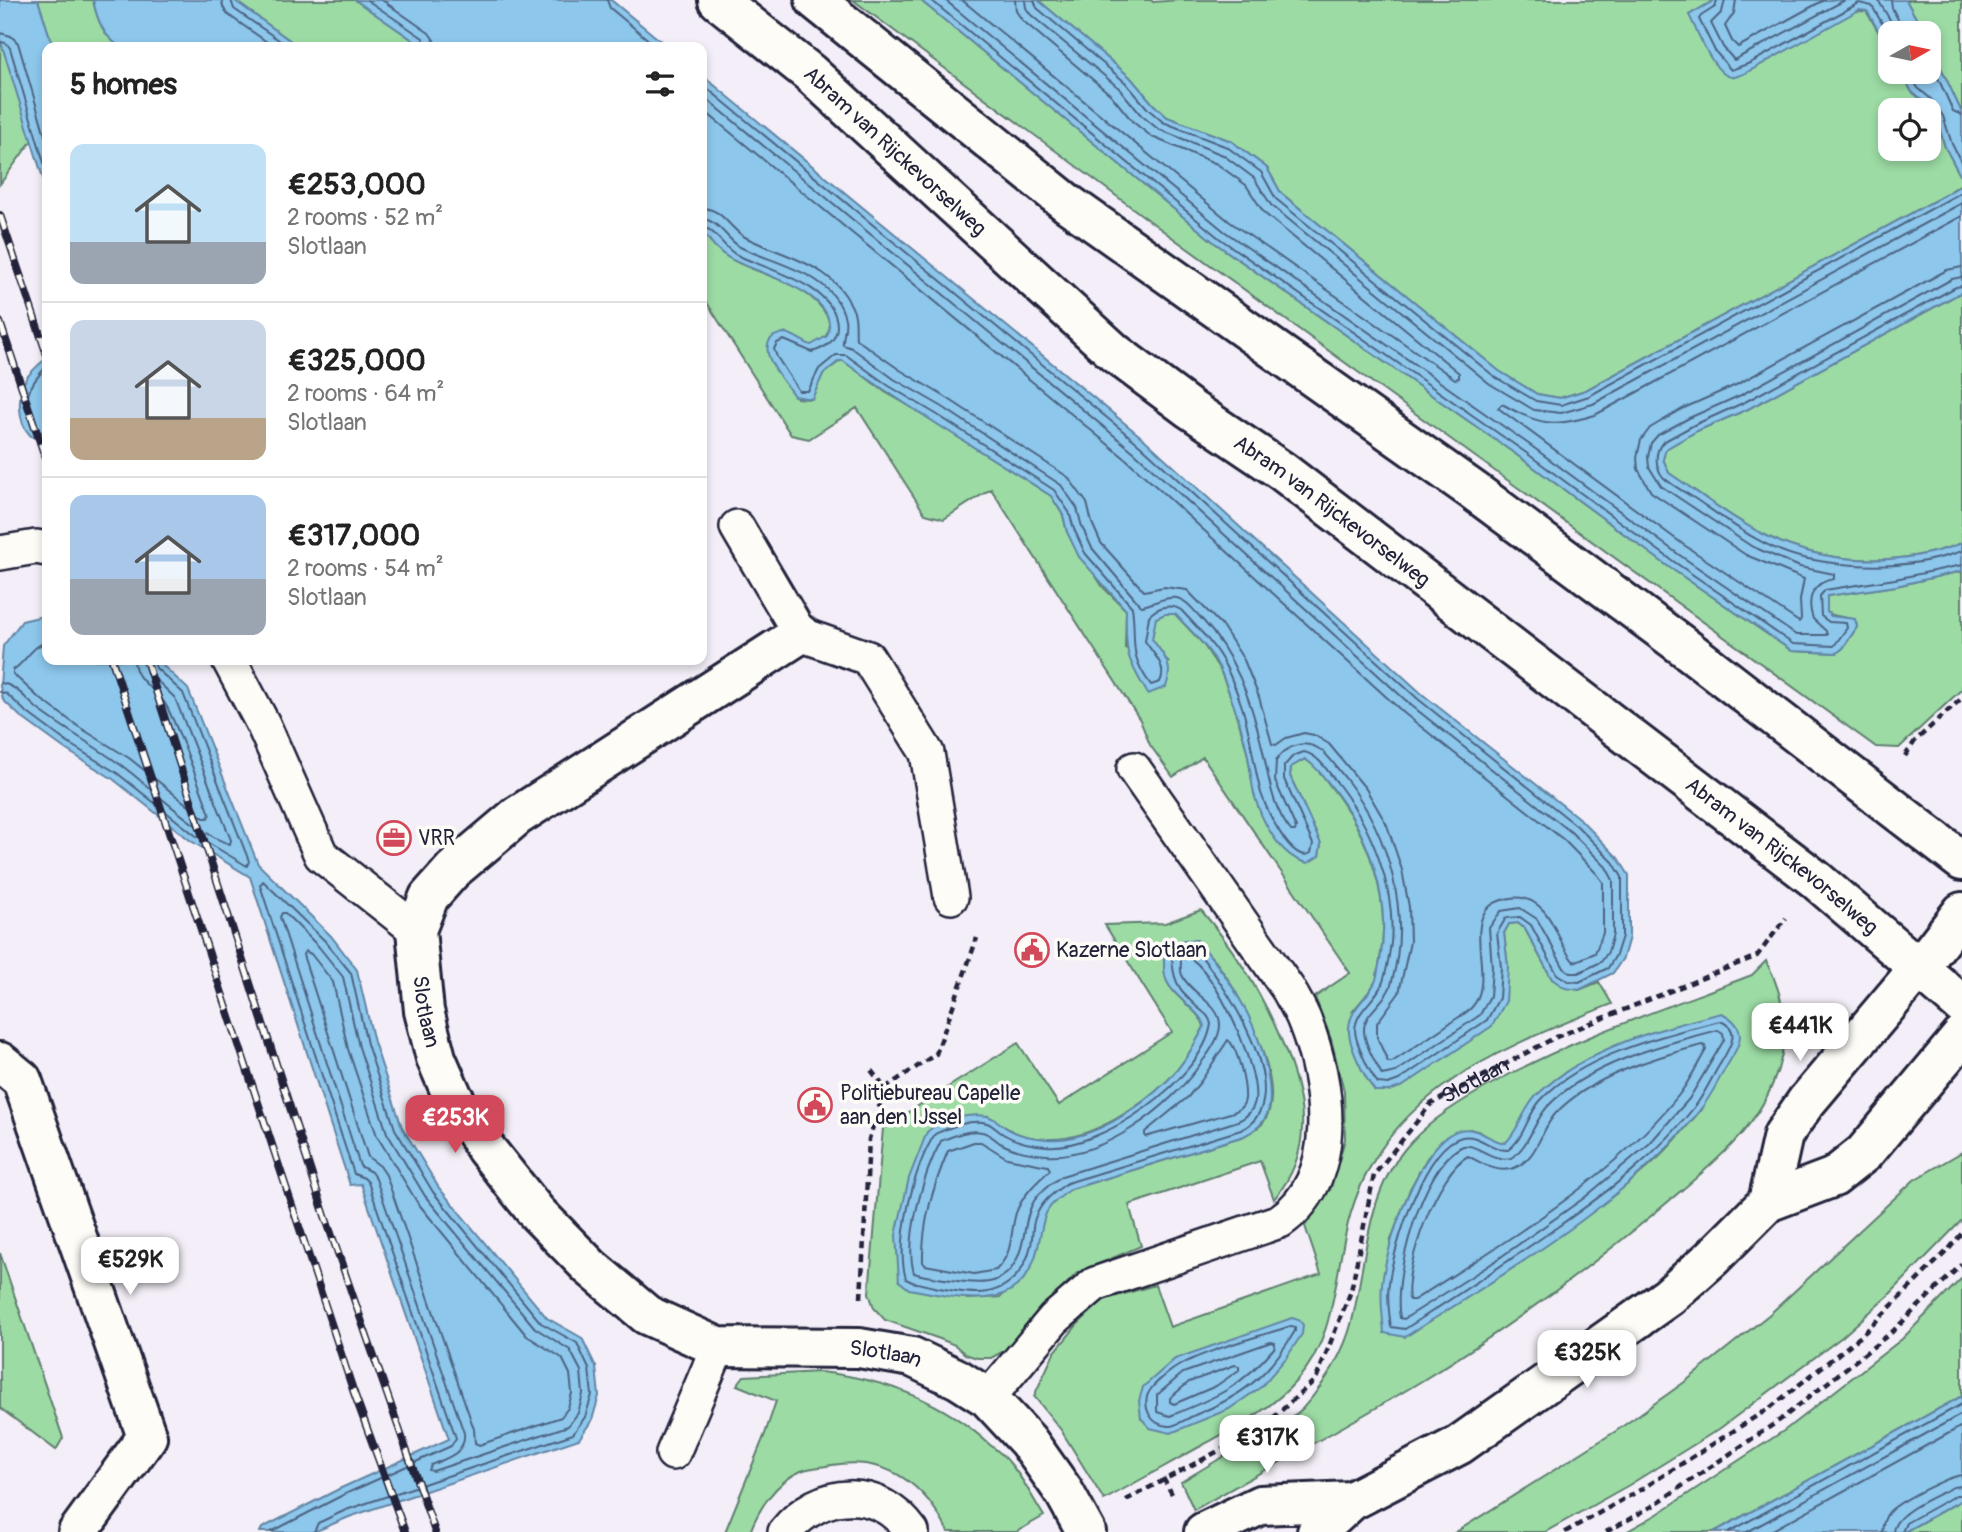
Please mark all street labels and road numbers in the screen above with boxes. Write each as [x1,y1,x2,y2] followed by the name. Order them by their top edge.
[798,61,992,242] street label: Abram van Rijckevorselweg
[1228,429,1435,594] street label: Abram van Rijckevorselweg
[1680,772,1883,941] street label: Abram van Rijckevorselweg
[407,974,446,1051] street label: Slotlaan
[1437,1052,1514,1110] street label: Slotlaan
[850,1335,927,1374] street label: Slotlaan

